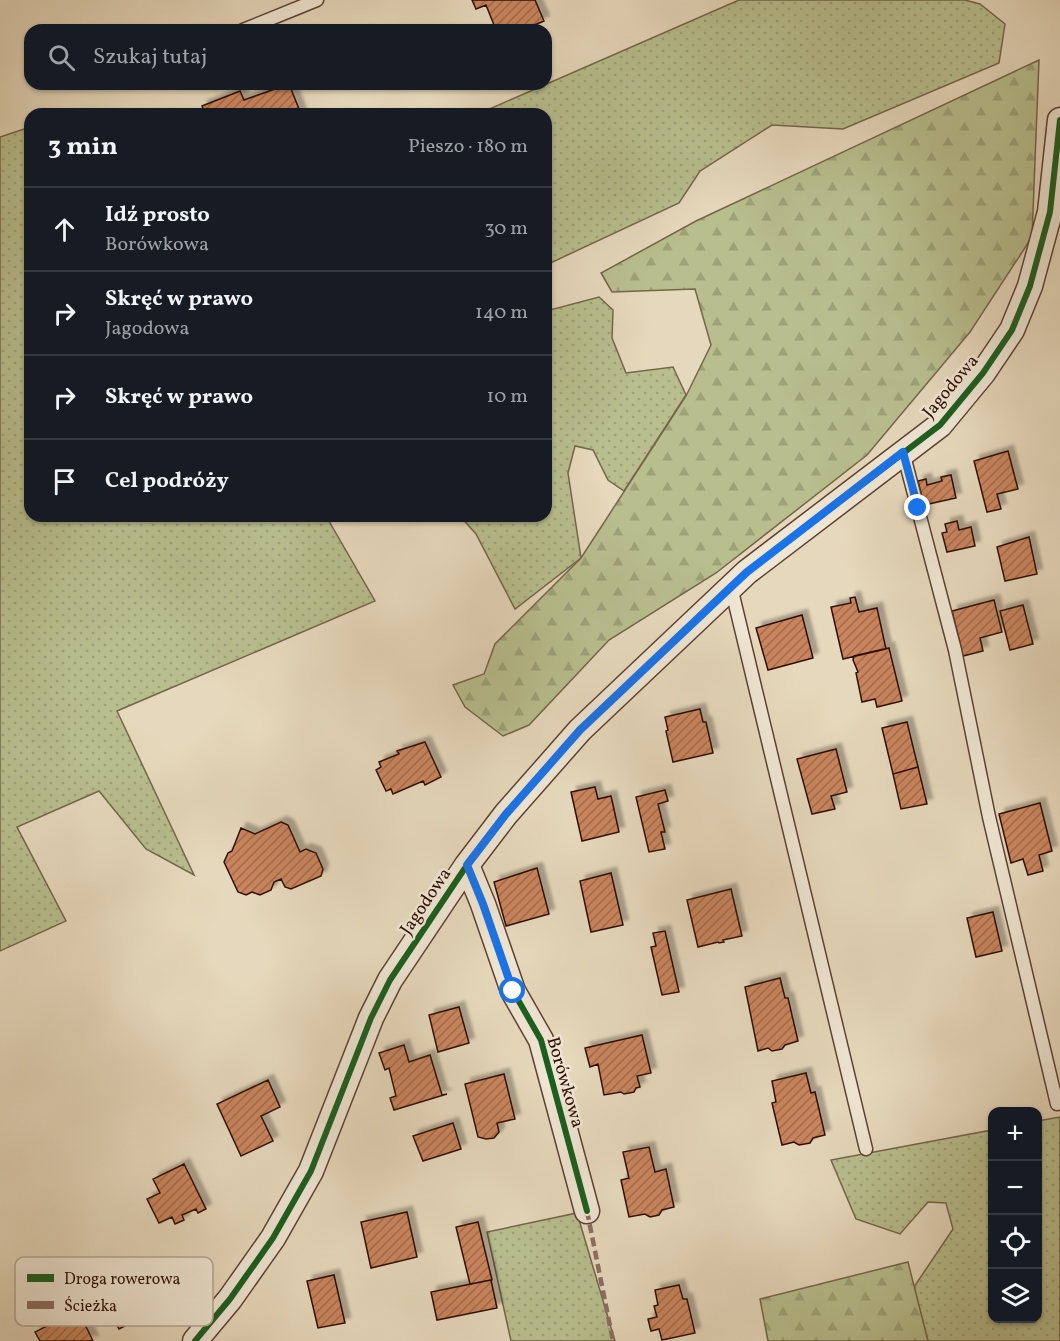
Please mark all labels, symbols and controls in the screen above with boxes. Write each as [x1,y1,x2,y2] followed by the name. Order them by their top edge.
[24,24,552,90] search box
[45,41,78,74] icon: search
[93,42,207,73] text: Szukaj tutaj
[48,129,118,165] text: 3 min
[408,133,528,161] text: Pieszo · 180 m
[105,200,210,231] text: Idź prosto
[48,213,81,246] icon: ahead
[484,215,528,243] text: 30 m
[105,231,209,259] text: Borówkowa
[105,284,253,315] text: Skręć w prawo
[48,297,81,330] icon: right
[475,299,528,327] text: 140 m
[105,315,190,343] text: Jagodowa
[917,350,985,424] street label: Jagodowa
[48,381,81,414] icon: right
[105,382,253,413] text: Skręć w prawo
[487,383,528,411] text: 10 m
[48,465,81,498] icon: arrive
[105,466,229,497] text: Cel podróży
[904,494,930,520] route end
[395,863,458,940] street label: Jagodowa
[499,977,525,1003] route start
[540,1034,589,1131] street label: Borówkowa
[988,1107,1042,1323] map controls
[988,1107,1042,1161] button: +
[988,1161,1042,1215] button: −
[988,1215,1042,1269] button: locate
[15,1257,213,1326] legend
[64,1269,181,1291] text: Droga rowerowa
[988,1269,1042,1323] button: layers
[64,1296,117,1318] text: Ścieżka

